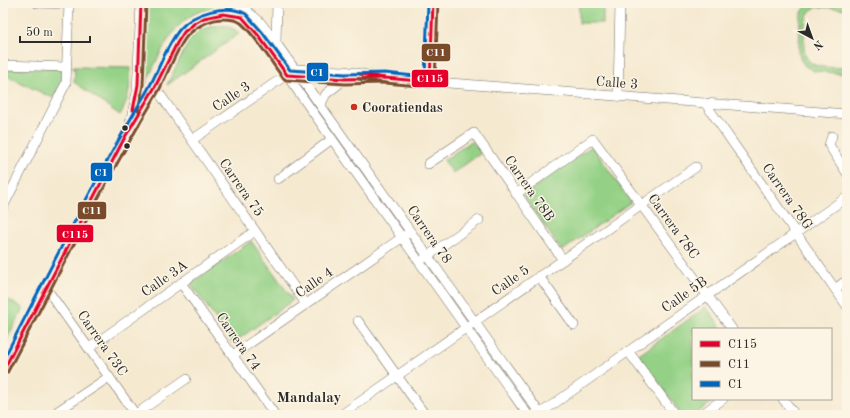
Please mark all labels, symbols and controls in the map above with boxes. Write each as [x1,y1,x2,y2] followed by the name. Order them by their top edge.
[20,18,90,44] scale bar
[792,18,832,58] north arrow
[26,26,53,39] text: 50 m
[810,38,824,52] text: N
[421,43,451,62] line badge: C11
[426,48,446,59] text: C11
[306,62,329,82] line badge: C1
[310,68,324,79] text: C1
[411,69,449,88] line badge: C115
[417,74,443,85] text: C115
[595,75,639,91] street label: Calle 3
[210,79,253,114] street label: Calle 3
[362,101,443,115] place label: Cooratiendas
[349,102,359,112] marker: Cooratiendas
[120,123,130,133] unlabelled marker
[122,141,132,151] unlabelled marker
[501,153,557,224] street label: Carrera 78B
[216,156,266,219] street label: Carrera 75
[759,161,815,232] street label: Carrera 78G
[90,162,113,182] line badge: C1
[94,168,108,179] text: C1
[645,192,701,262] street label: Carrera 78C
[77,201,107,220] line badge: C11
[404,203,454,266] street label: Carrera 78
[82,206,102,217] text: C11
[56,224,94,243] line badge: C115
[62,230,88,241] text: C115
[139,258,191,300] street label: Calle 3A
[489,263,532,299] street label: Calle 5
[293,265,336,301] street label: Calle 4
[659,274,710,315] street label: Calle 5B
[75,308,130,379] street label: Carrera 73C
[213,310,263,373] street label: Carrera 74
[692,328,832,400] legend
[728,338,757,351] text: C115
[728,359,750,371] text: C11
[728,379,743,391] text: C1
[277,391,341,406] district label: Mandalay

